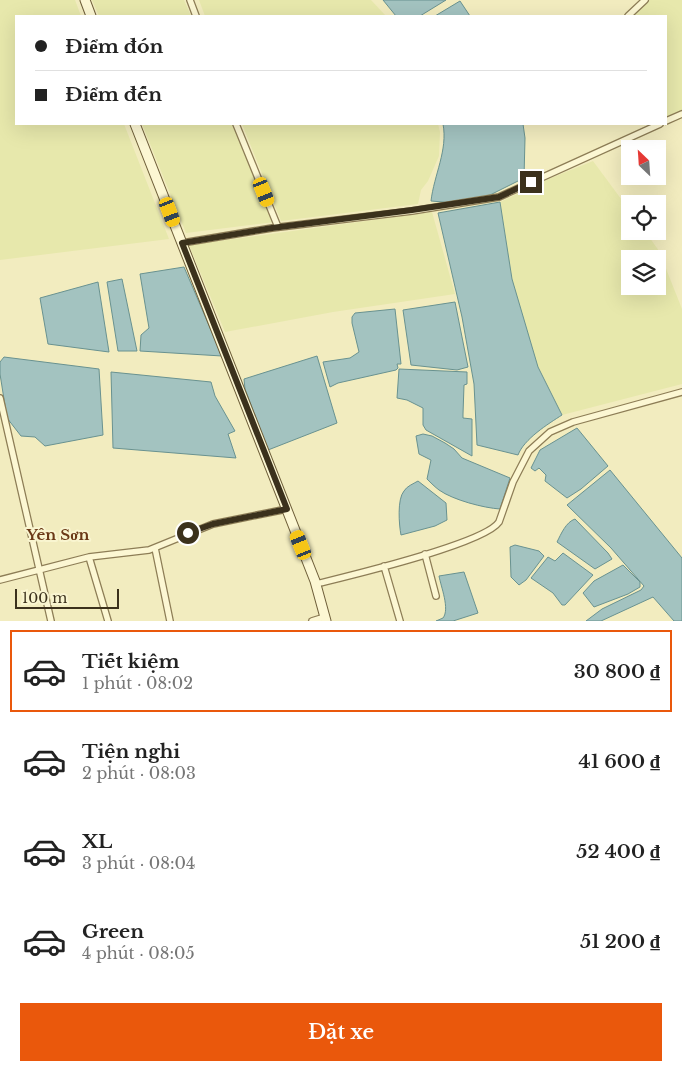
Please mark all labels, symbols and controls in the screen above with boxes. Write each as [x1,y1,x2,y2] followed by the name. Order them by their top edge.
[65,35,163,58] text: Điểm đón
[65,83,162,106] text: Điểm đến
[621,140,666,185] north arrow
[621,140,666,295] map controls
[520,171,542,193] route end
[251,175,276,209] car
[157,195,182,229] car
[621,195,666,240] button: locate
[621,250,666,295] button: layers
[177,522,199,544] route start
[26,525,89,544] district label: Yên Sơn
[288,528,313,562] car
[15,586,119,609] scale bar
[22,589,67,607] text: 100 m
[22,649,67,694] icon: car
[82,650,179,673] text: Tiết kiệm
[574,660,660,683] text: 30 800 ₫
[82,673,193,693] text: 1 phút · 08:02
[22,739,67,784] icon: car
[82,740,180,763] text: Tiện nghi
[579,750,660,773] text: 41 600 ₫
[82,763,196,783] text: 2 phút · 08:03
[22,829,67,874] icon: car
[82,830,112,853] text: XL
[576,840,660,863] text: 52 400 ₫
[82,853,195,873] text: 3 phút · 08:04
[22,919,67,964] icon: car
[82,920,144,943] text: Green
[580,930,660,953] text: 51 200 ₫
[82,943,195,963] text: 4 phút · 08:05
[20,1003,662,1061] button: Đặt xe

